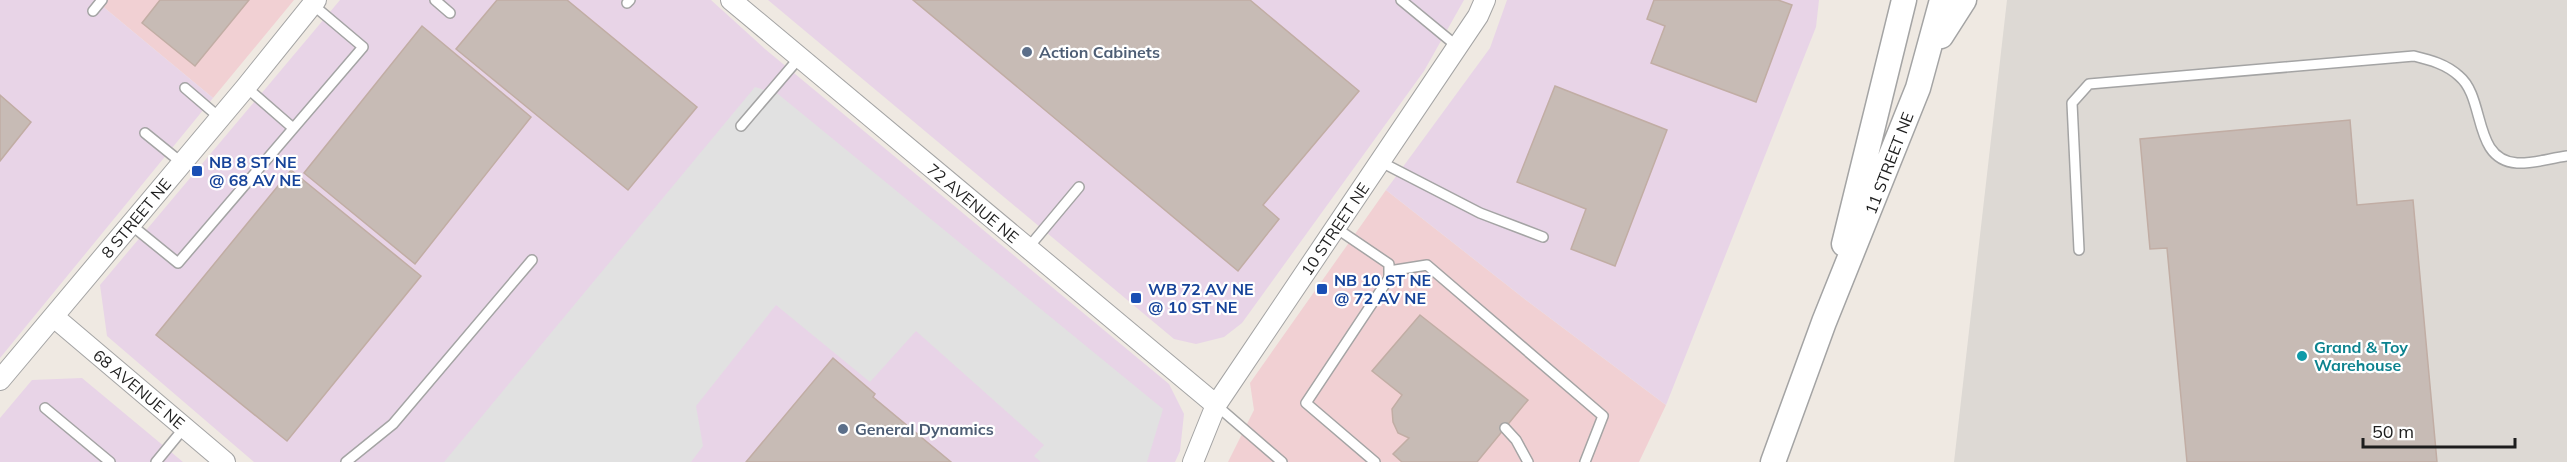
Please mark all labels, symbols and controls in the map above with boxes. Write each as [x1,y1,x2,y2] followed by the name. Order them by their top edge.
[1039,42,1160,62] place label: Action Cabinets
[1020,45,1034,59] marker: Action Cabinets
[1860,109,1918,217] street label: 11 STREET NE
[209,152,301,190] place label: NB 8 ST NE @ 68 AV NE
[923,159,1023,247] street label: 72 AVENUE NE
[190,164,204,178] marker: NB 8 ST NE @ 68 AV NE
[97,174,175,262] street label: 8 STREET NE
[1297,179,1373,279] street label: 10 STREET NE
[1334,270,1431,308] place label: NB 10 ST NE @ 72 AV NE
[1148,279,1254,317] place label: WB 72 AV NE @ 10 ST NE
[1315,282,1329,296] marker: NB 10 ST NE @ 72 AV NE
[1129,291,1143,305] marker: WB 72 AV NE @ 10 ST NE
[2314,337,2408,375] place label: Grand & Toy Warehouse
[89,345,189,433] street label: 68 AVENUE NE
[2295,349,2309,363] marker: Grand & Toy Warehouse
[2363,411,2514,449] scale bar
[855,419,994,439] place label: General Dynamics
[2372,420,2414,443] text: 50 m
[836,422,850,436] marker: General Dynamics

